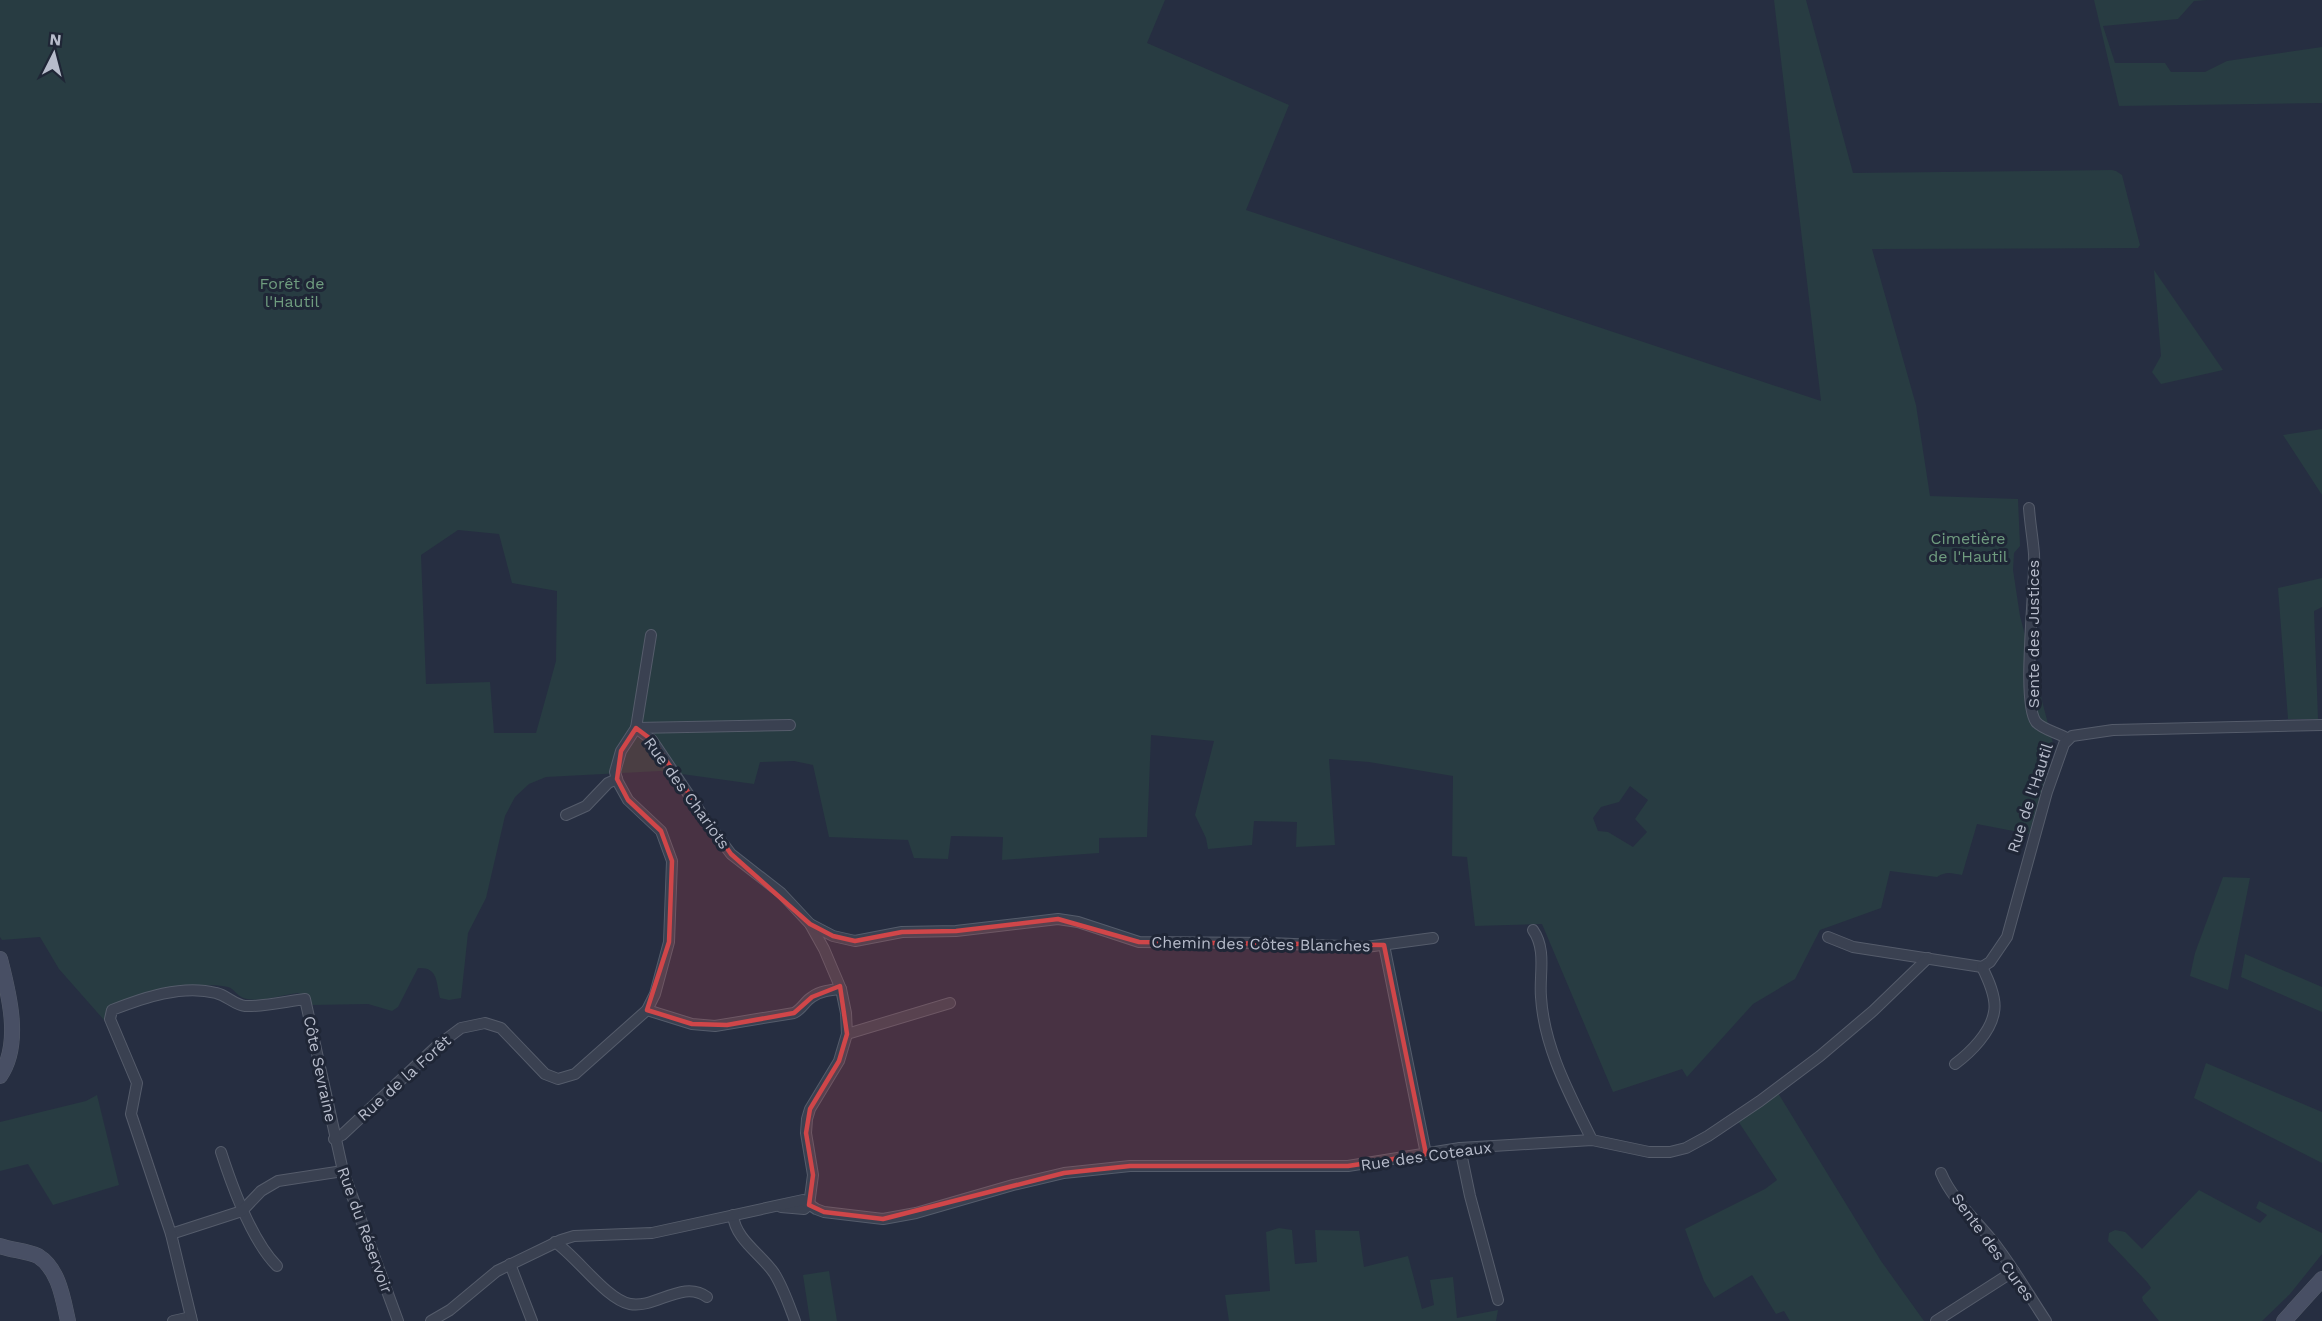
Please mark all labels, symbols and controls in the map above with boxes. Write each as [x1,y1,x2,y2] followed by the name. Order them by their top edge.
[24,24,84,84] north arrow
[49,30,62,50] text: N
[259,274,325,311] park label: Forêt de l'Hautil
[1928,529,2008,566] park label: Cimetière de l'Hautil
[2024,560,2043,708] street label: Sente des Justices
[640,733,734,853] street label: Rue des Chariots
[2003,741,2057,855] street label: Rue de l'Hautil
[1151,933,1371,955] street label: Chemin des Côtes Blanches
[299,1014,341,1124] street label: Côte Sevraine
[353,1031,455,1125] street label: Rue de la Forêt
[1359,1137,1493,1175] street label: Rue des Coteaux
[333,1164,397,1296] street label: Rue du Réservoir
[1948,1189,2038,1305] street label: Sente des Cures

